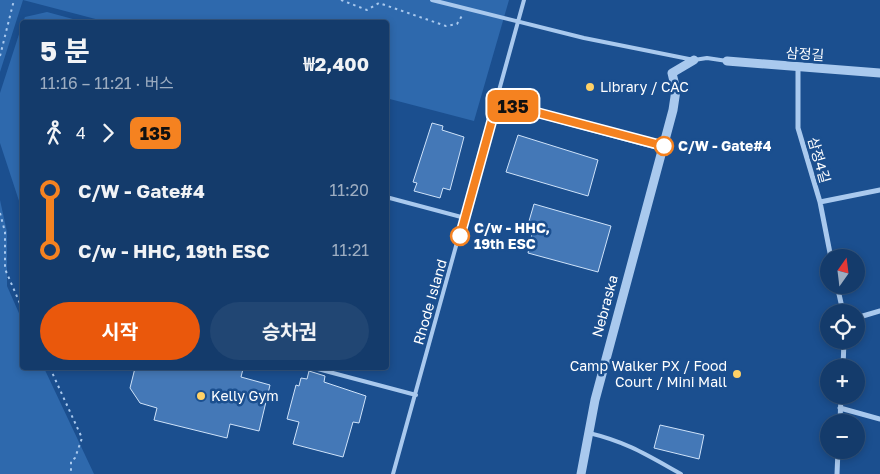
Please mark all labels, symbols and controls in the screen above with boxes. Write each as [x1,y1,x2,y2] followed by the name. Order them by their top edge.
[40,34,90,67] text: 5 분
[785,44,825,63] street label: 삼정길
[304,52,369,75] text: ₩2,400
[40,73,174,93] text: 11:16 – 11:21 · 버스
[600,78,689,95] place label: Library / CAC
[584,81,596,93] marker: Library / CAC
[484,90,542,122] line badge: 135
[497,95,529,117] text: 135
[40,119,68,147] icon: walk
[94,119,122,147] icon: forward
[140,122,171,144] text: 135
[76,123,86,143] text: 4
[805,135,834,185] street label: 삼정4길
[654,136,674,156] marker: C/W - Gate#4
[678,137,772,154] place label: C/W - Gate#4
[78,179,205,202] text: C/W - Gate#4
[329,180,369,200] text: 11:20
[474,219,550,252] place label: C/w - HHC, 19th ESC
[450,226,470,246] marker: C/w - HHC, 19th ESC
[78,239,270,262] text: C/w - HHC, 19th ESC
[332,240,369,260] text: 11:21
[820,249,865,294] north arrow
[820,249,865,459] map controls
[409,257,450,347] street label: Rhode Island
[588,273,621,339] street label: Nebraska
[40,302,200,360] button: 시작
[210,302,369,360] button: 승차권
[820,304,865,349] button: locate
[570,357,727,390] place label: Camp Walker PX / Food Court / Mini Mall
[820,359,865,404] button: +
[731,368,743,380] marker: Camp Walker PX / Food Court / Mini Mall
[211,387,279,404] place label: Kelly Gym
[195,390,207,402] marker: Kelly Gym
[820,414,865,459] button: −

